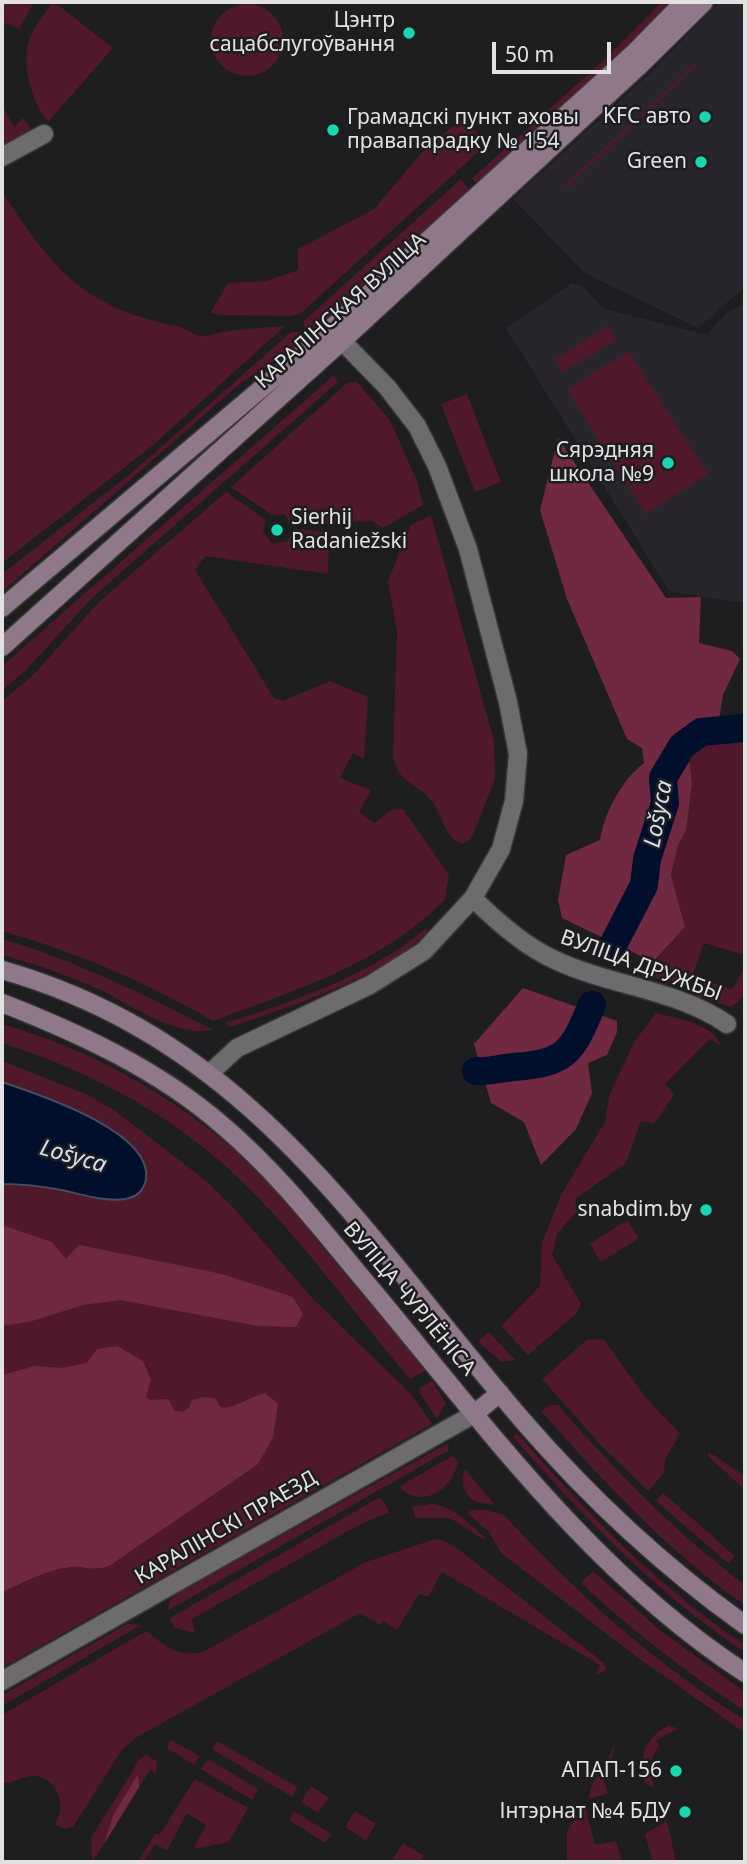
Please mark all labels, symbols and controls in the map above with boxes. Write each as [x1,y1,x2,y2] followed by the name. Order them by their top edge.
[210,8,395,58] place label: Цэнтр сацабслугоўвання
[401,25,417,41] marker: Цэнтр сацабслугоўвання
[495,28,614,72] scale bar
[505,40,554,68] text: 50 m
[603,104,691,130] place label: KFC авто
[347,105,579,155] place label: Грамадскі пункт аховы правапарадку № 154
[697,109,713,125] marker: KFC авто
[325,122,341,138] marker: Грамадскі пункт аховы правапарадку № 154
[627,149,687,175] place label: Green
[693,154,709,170] marker: Green
[250,228,432,394] street label: КАРАЛІНСКАЯ ВУЛІЦА
[549,438,654,488] place label: Сярэдняя школа №9
[660,455,676,471] marker: Сярэдняя школа №9
[291,505,407,555] place label: Sierhij Radaniežski
[269,522,285,538] marker: Sierhij Radaniežski
[639,778,679,850] water label: Lošyca
[557,925,725,1007] street label: ВУЛІЦА ДРУЖБЫ
[36,1134,110,1180] water label: Lošyca
[577,1197,692,1223] place label: snabdim.by
[698,1202,714,1218] marker: snabdim.by
[337,1217,481,1381] street label: ВУЛІЦА ЧУРЛЁНІСА
[131,1466,321,1590] street label: КАРАЛІНСКІ ПРАЕЗД
[562,1758,662,1784] place label: АПАП-156
[668,1763,684,1779] marker: АПАП-156
[500,1799,671,1825] place label: Інтэрнат №4 БДУ
[677,1804,693,1820] marker: Інтэрнат №4 БДУ

